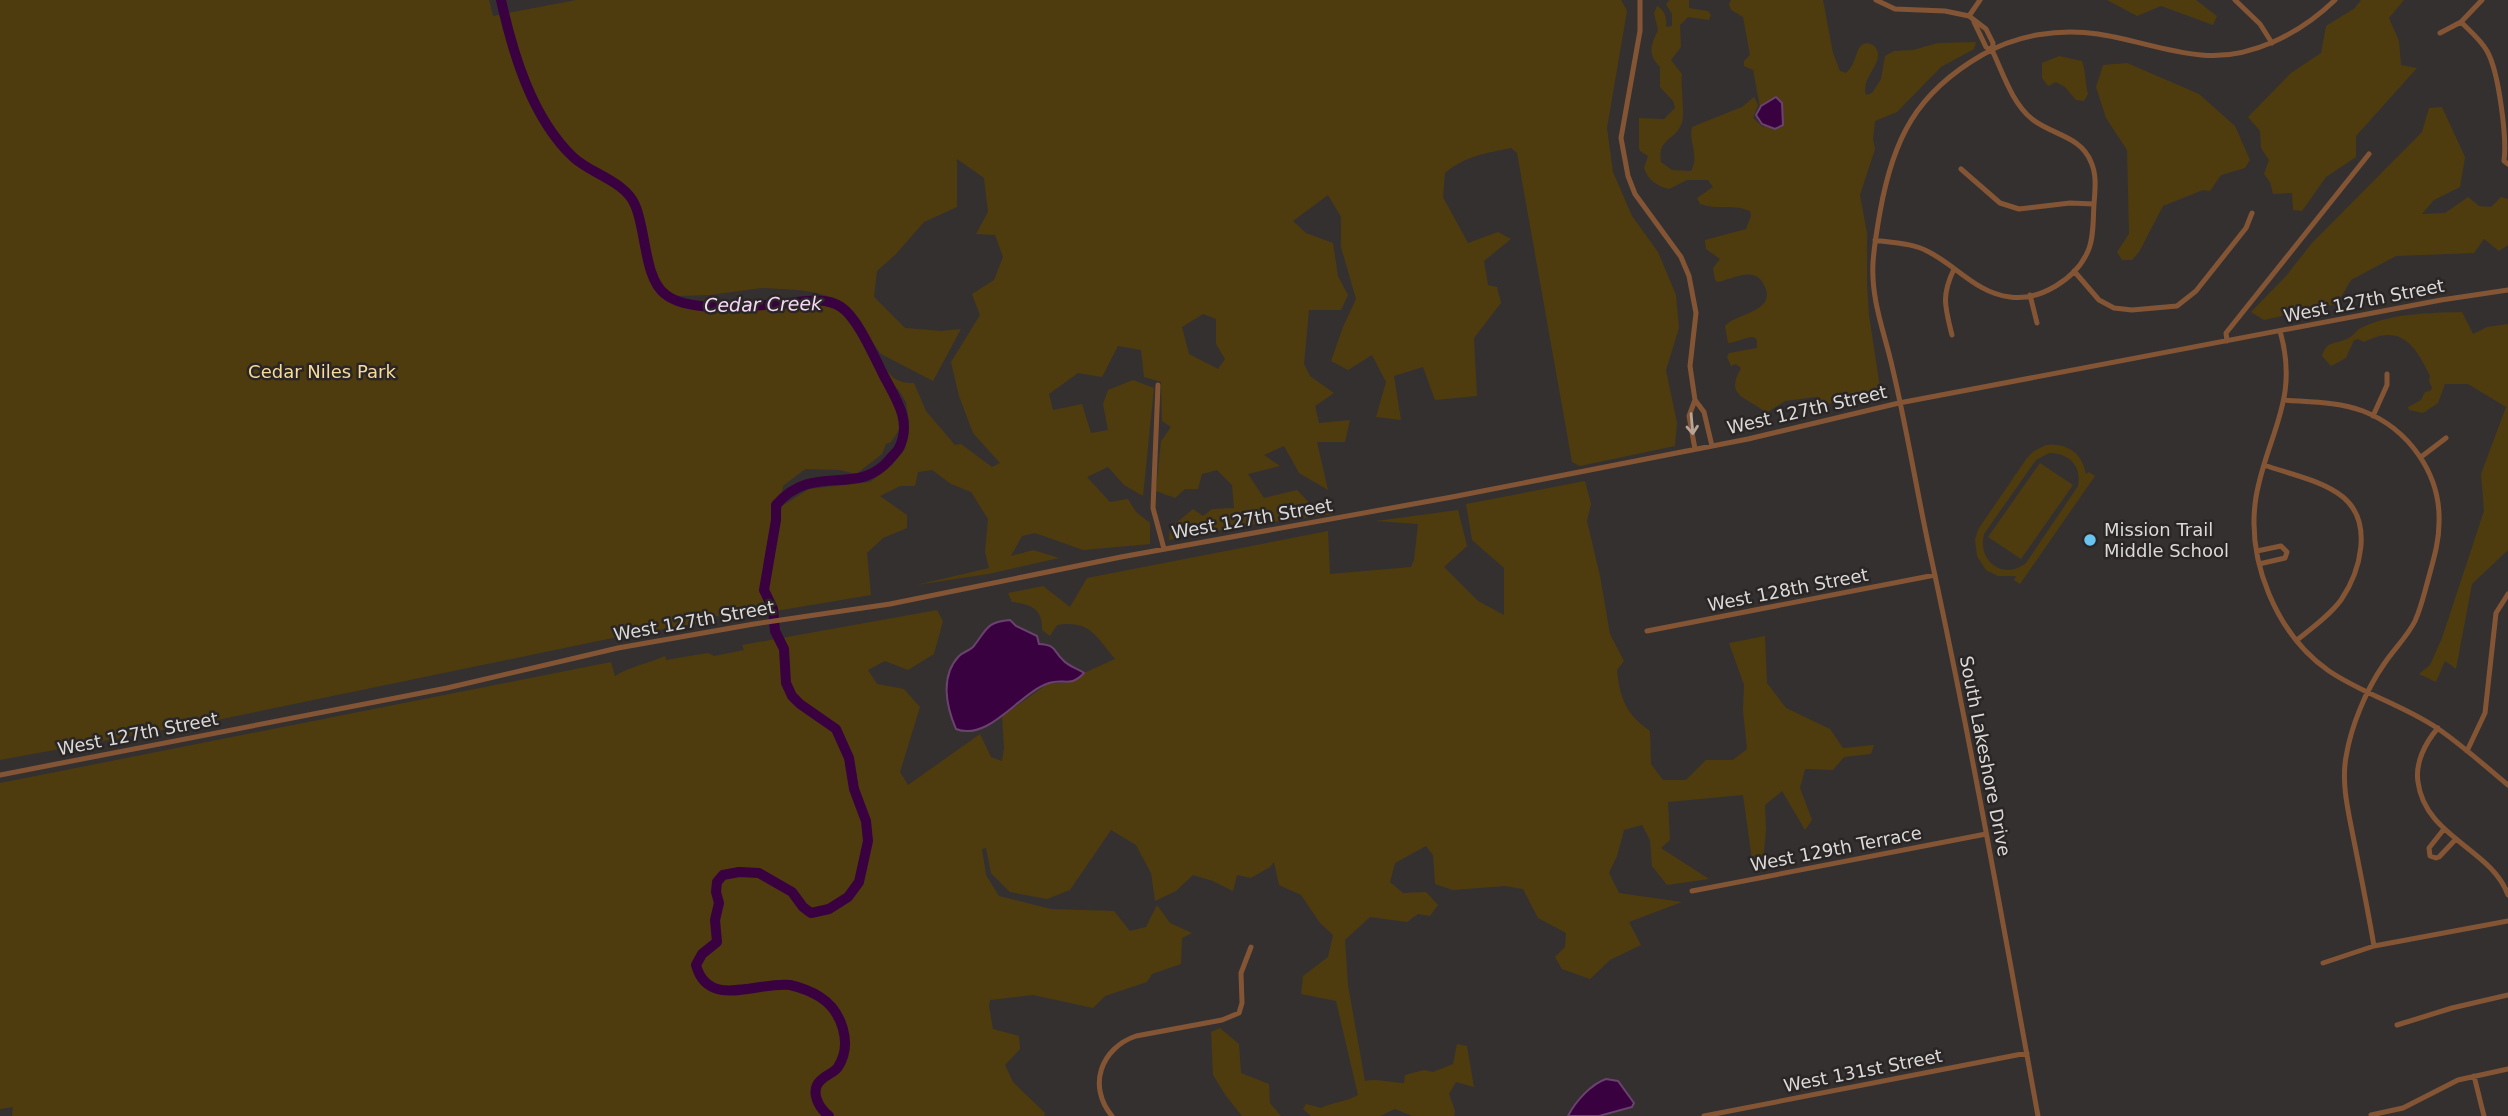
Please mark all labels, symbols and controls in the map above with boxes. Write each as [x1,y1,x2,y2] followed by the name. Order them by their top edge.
[2282,275,2446,326] street label: West 127th Street
[704,292,823,316] water label: Cedar Creek
[248,361,396,382] park label: Cedar Niles Park
[1725,381,1889,438] street label: West 127th Street
[1686,412,1699,435] one-way arrow
[1170,494,1334,543] street label: West 127th Street
[2104,519,2229,561] place label: Mission Trail Middle School
[2082,532,2098,548] marker: Mission Trail Middle School
[1706,564,1870,615] street label: West 128th Street
[612,596,776,645] street label: West 127th Street
[1956,654,2015,858] street label: South Lakeshore Drive
[56,708,220,759] street label: West 127th Street
[1748,822,1923,875] street label: West 129th Terrace
[1782,1045,1944,1096] street label: West 131st Street

